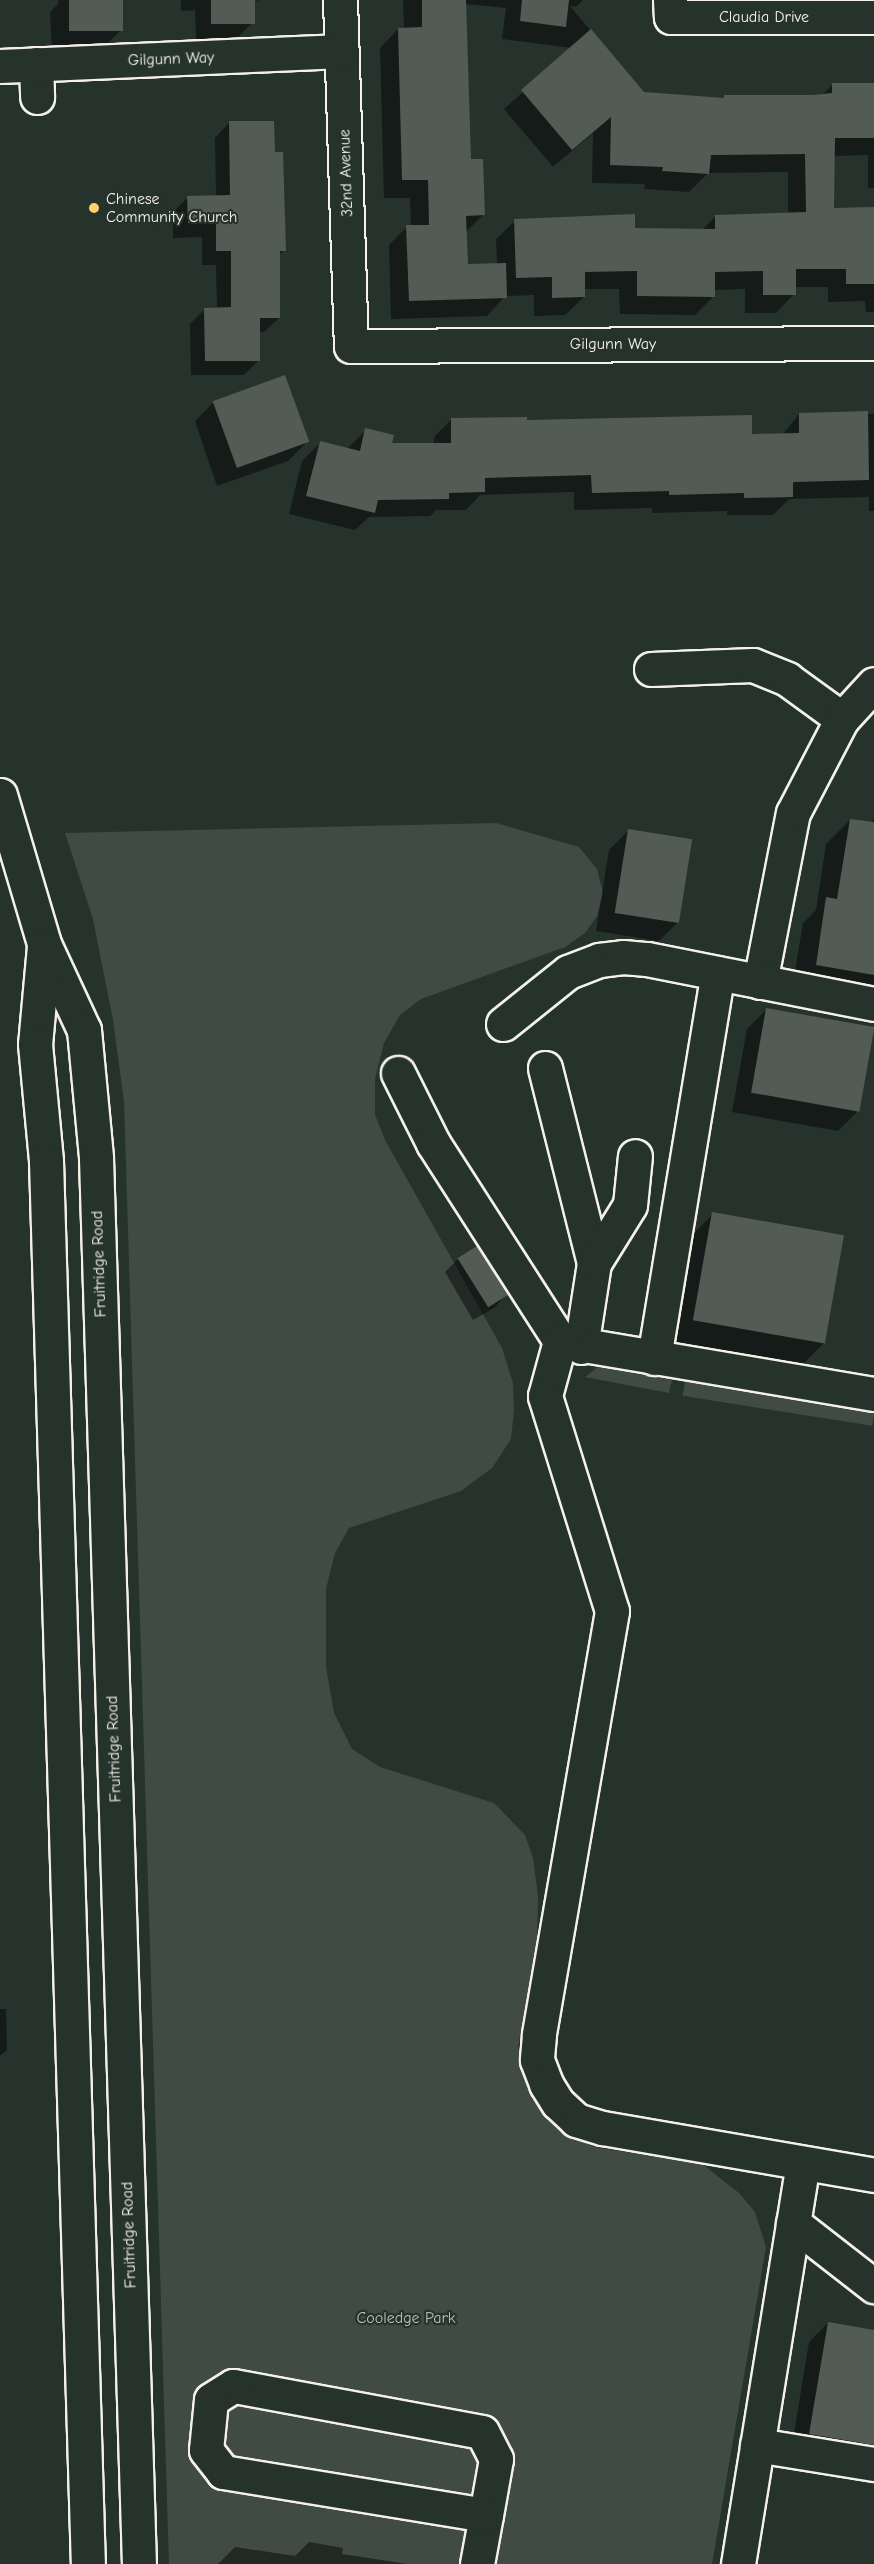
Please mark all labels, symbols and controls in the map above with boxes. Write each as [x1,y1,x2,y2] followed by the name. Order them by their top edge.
[719,7,809,27] street label: Claudia Drive
[127,48,215,70] street label: Gilgunn Way
[335,129,357,217] street label: 32nd Avenue
[106,189,237,227] place label: Chinese Community Church
[87,201,101,215] marker: Chinese Community Church
[570,334,656,354] street label: Gilgunn Way
[88,1210,110,1318] street label: Fruitridge Road
[103,1695,125,1803] street label: Fruitridge Road
[118,2181,140,2289] street label: Fruitridge Road
[356,2308,456,2328] park label: Cooledge Park

